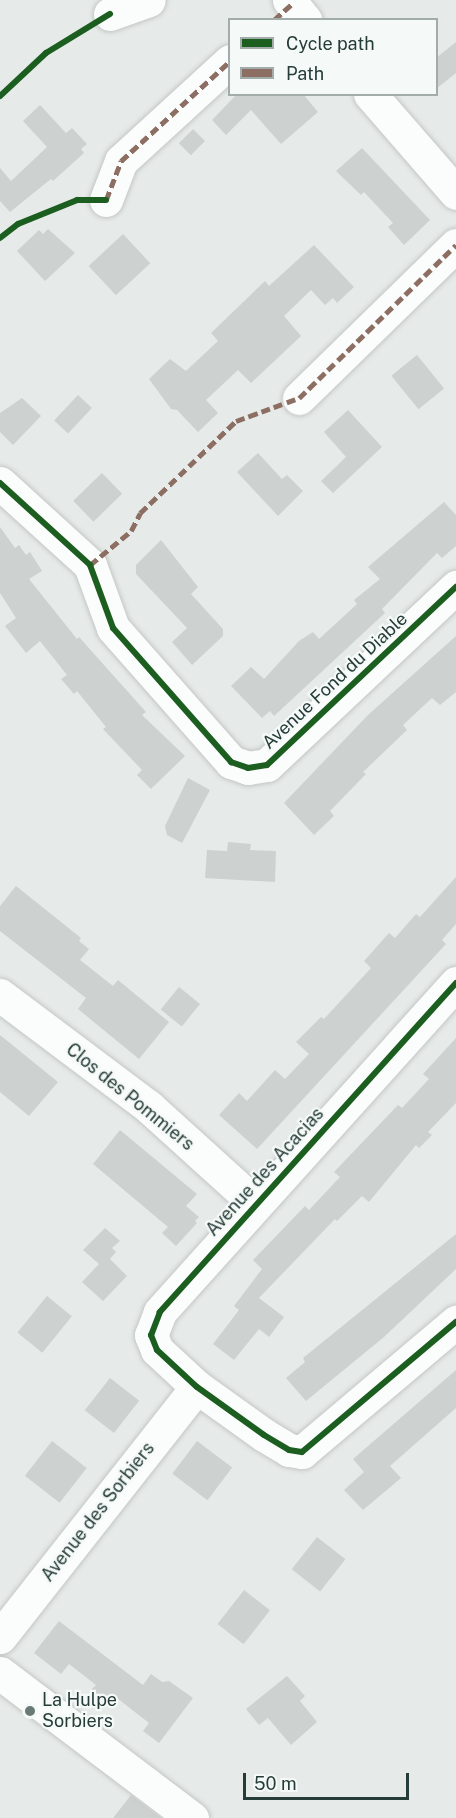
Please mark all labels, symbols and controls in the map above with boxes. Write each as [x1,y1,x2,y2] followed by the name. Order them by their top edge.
[228,18,438,96] legend
[286,33,375,54] text: Cycle path
[286,63,324,84] text: Path
[258,608,412,754] street label: Avenue Fond du Diable
[62,1039,198,1155] street label: Clos des Pommiers
[202,1103,328,1241] street label: Avenue des Acacias
[37,1438,159,1586] street label: Avenue des Sorbiers
[42,1690,117,1732] place label: La Hulpe Sorbiers
[23,1704,37,1718] marker: La Hulpe Sorbiers
[246,1761,412,1799] scale bar
[254,1773,297,1794] text: 50 m

